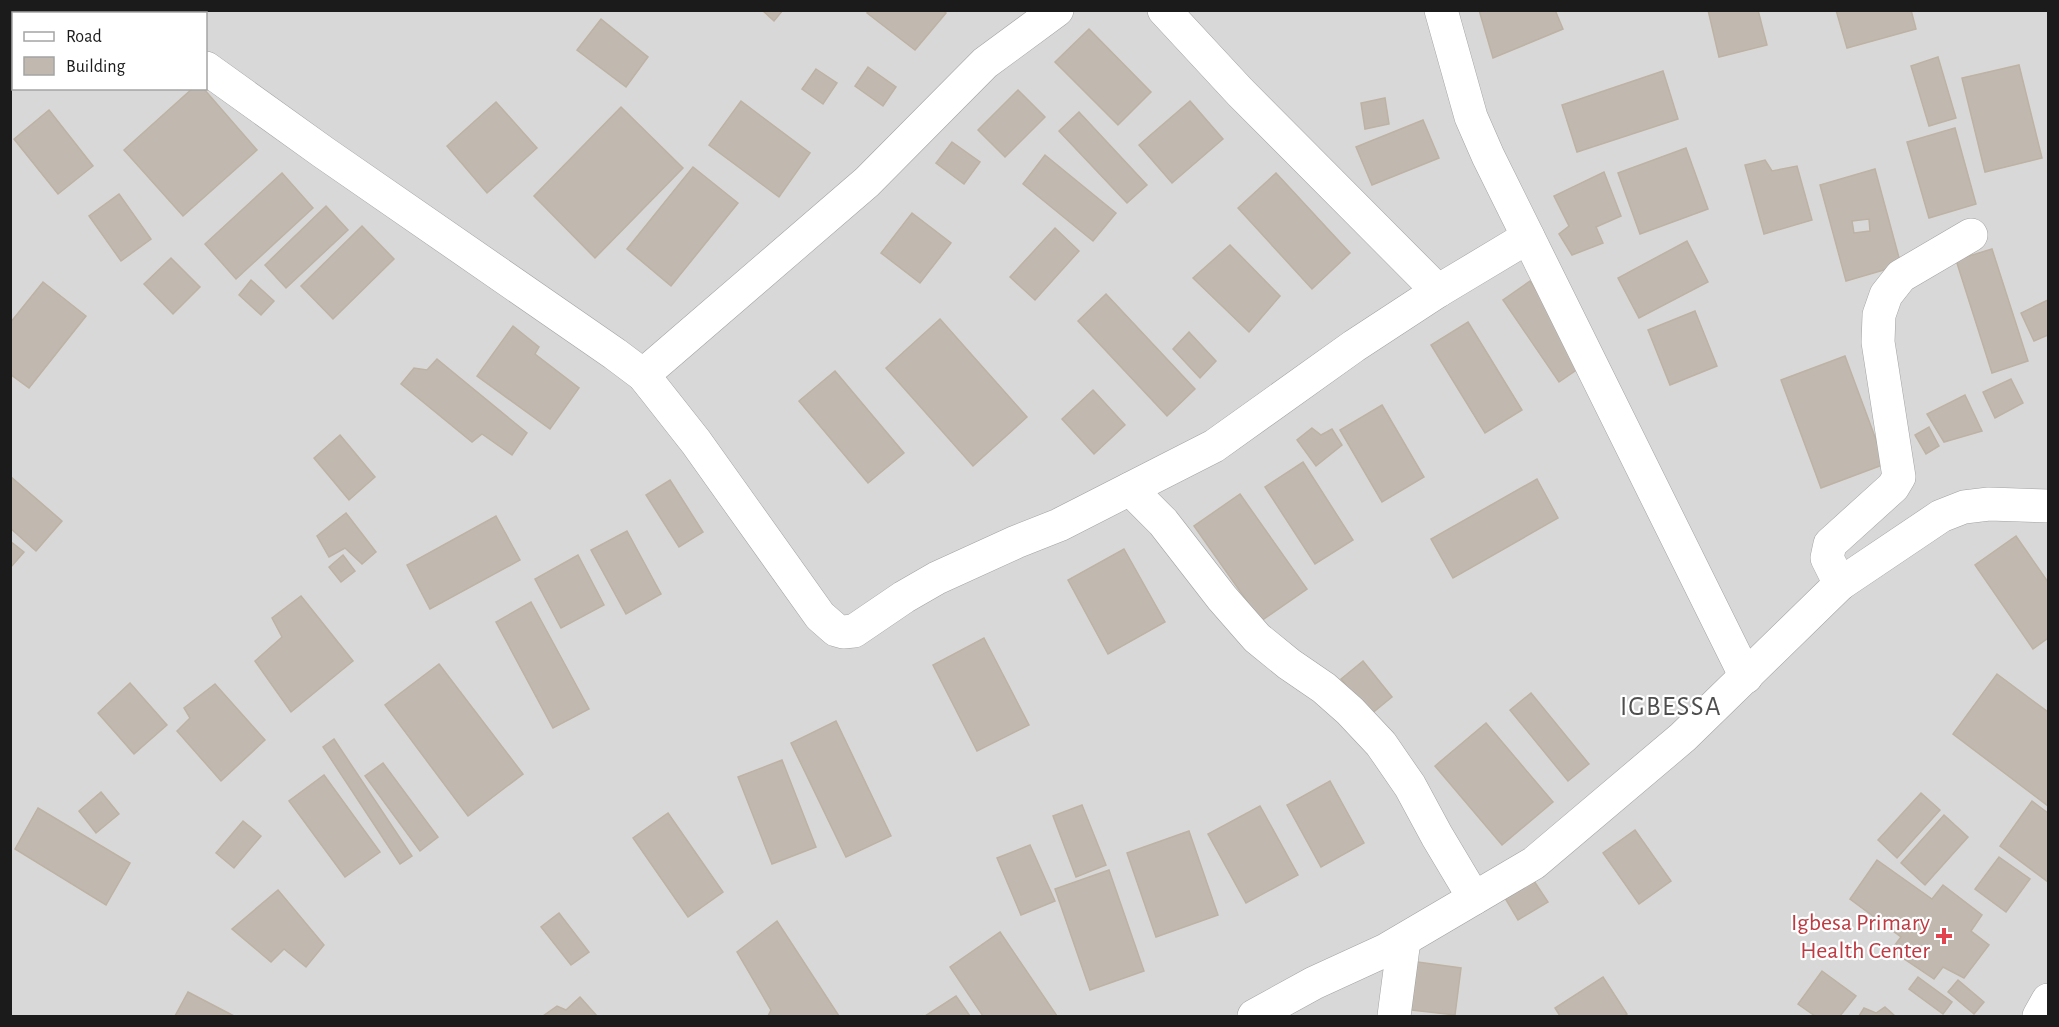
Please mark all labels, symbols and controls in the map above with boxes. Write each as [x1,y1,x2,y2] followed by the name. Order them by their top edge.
[12,12,207,90] legend
[66,28,102,46] text: Road
[66,58,126,76] text: Building
[1620,693,1722,720] district label: IGBESSA
[1791,911,1930,963] place label: Igbesa Primary Health Center
[1935,927,1953,945] marker: Igbesa Primary Health Center

